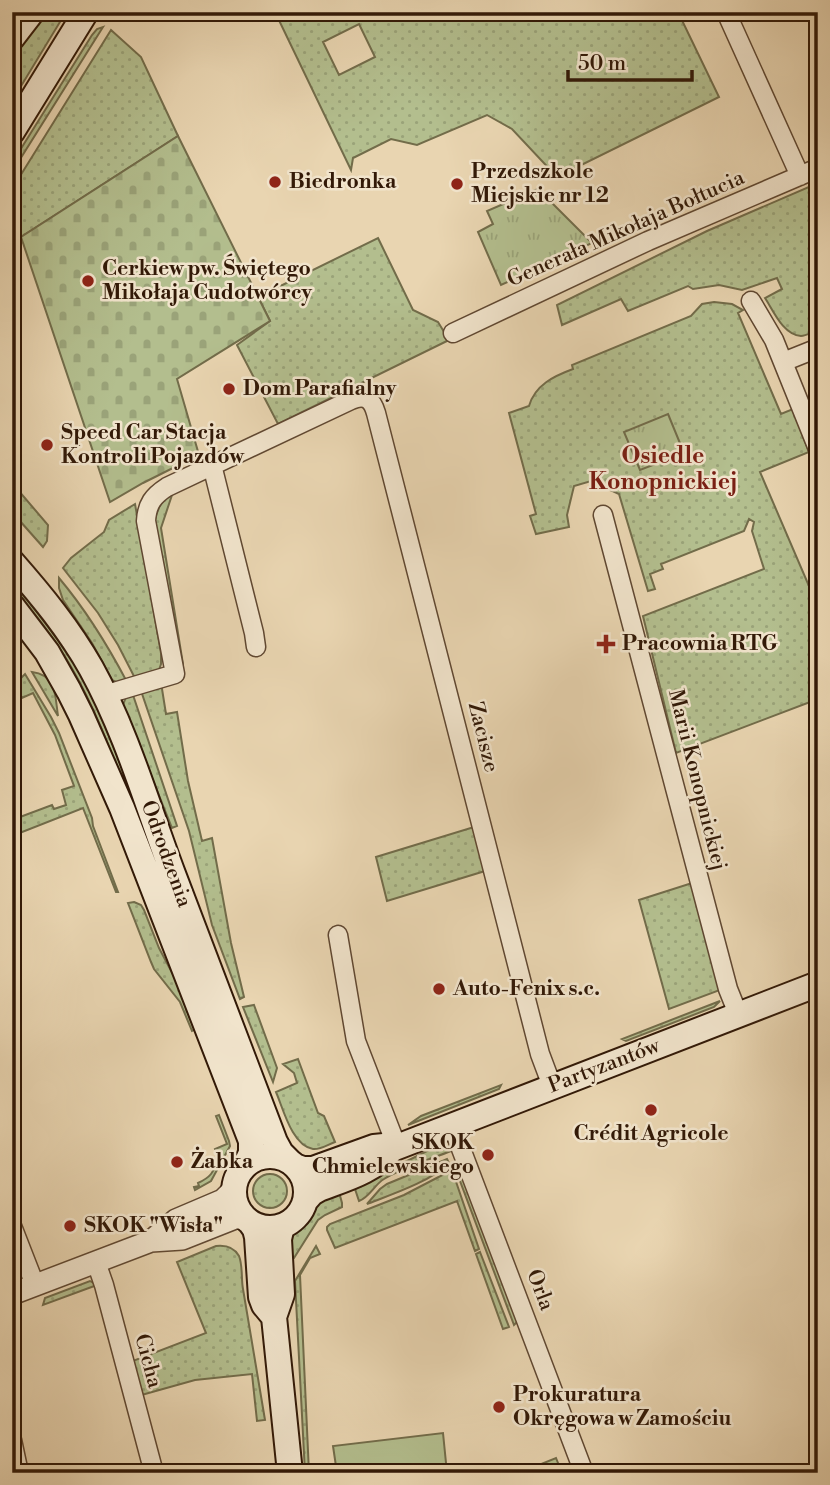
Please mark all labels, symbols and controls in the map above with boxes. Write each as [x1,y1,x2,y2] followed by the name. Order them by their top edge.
[568,38,692,82] scale bar
[578,51,626,77] text: 50 m
[471,159,609,209] place label: Przedszkole Miejskie nr 12
[503,165,749,293] street label: Generała Mikołaja Bołtucia
[289,169,397,195] place label: Biedronka
[267,174,283,190] marker: Biedronka
[449,176,465,192] marker: Przedszkole Miejskie nr 12
[102,253,313,306] place label: Cerkiew pw. Świętego Mikołaja Cudotwórcy
[80,273,96,289] marker: Cerkiew pw. Świętego Mikołaja Cudotwórcy
[243,376,397,402] place label: Dom Parafialny
[221,381,237,397] marker: Dom Parafialny
[61,420,244,470] place label: Speed Car Stacja Kontroli Pojazdów
[39,437,55,453] marker: Speed Car Stacja Kontroli Pojazdów
[589,442,737,496] district label: Osiedle Konopnickiej
[622,631,778,657] place label: Pracownia RTG
[596,634,616,654] marker: Pracownia RTG
[662,687,732,873] street label: Marii Konopnickiej
[462,699,504,775] street label: Zacisze
[135,797,197,911] street label: Odrodzenia
[452,976,600,1002] place label: Auto-Fenix s.c.
[431,981,447,997] marker: Auto-Fenix s.c.
[545,1033,664,1099] street label: Partyzantów
[643,1102,659,1118] marker: Crédit Agricole
[574,1121,728,1147] place label: Crédit Agricole
[312,1130,475,1180] place label: SKOK Chmielewskiego
[191,1146,254,1175] place label: Żabka
[480,1147,496,1163] marker: SKOK Chmielewskiego
[169,1154,185,1170] marker: Żabka
[84,1213,223,1239] place label: SKOK "Wisła"
[62,1218,78,1234] marker: SKOK "Wisła"
[520,1266,560,1315] street label: Orla
[128,1331,168,1391] street label: Cicha
[513,1382,732,1432] place label: Prokuratura Okręgowa w Zamościu
[491,1399,507,1415] marker: Prokuratura Okręgowa w Zamościu

